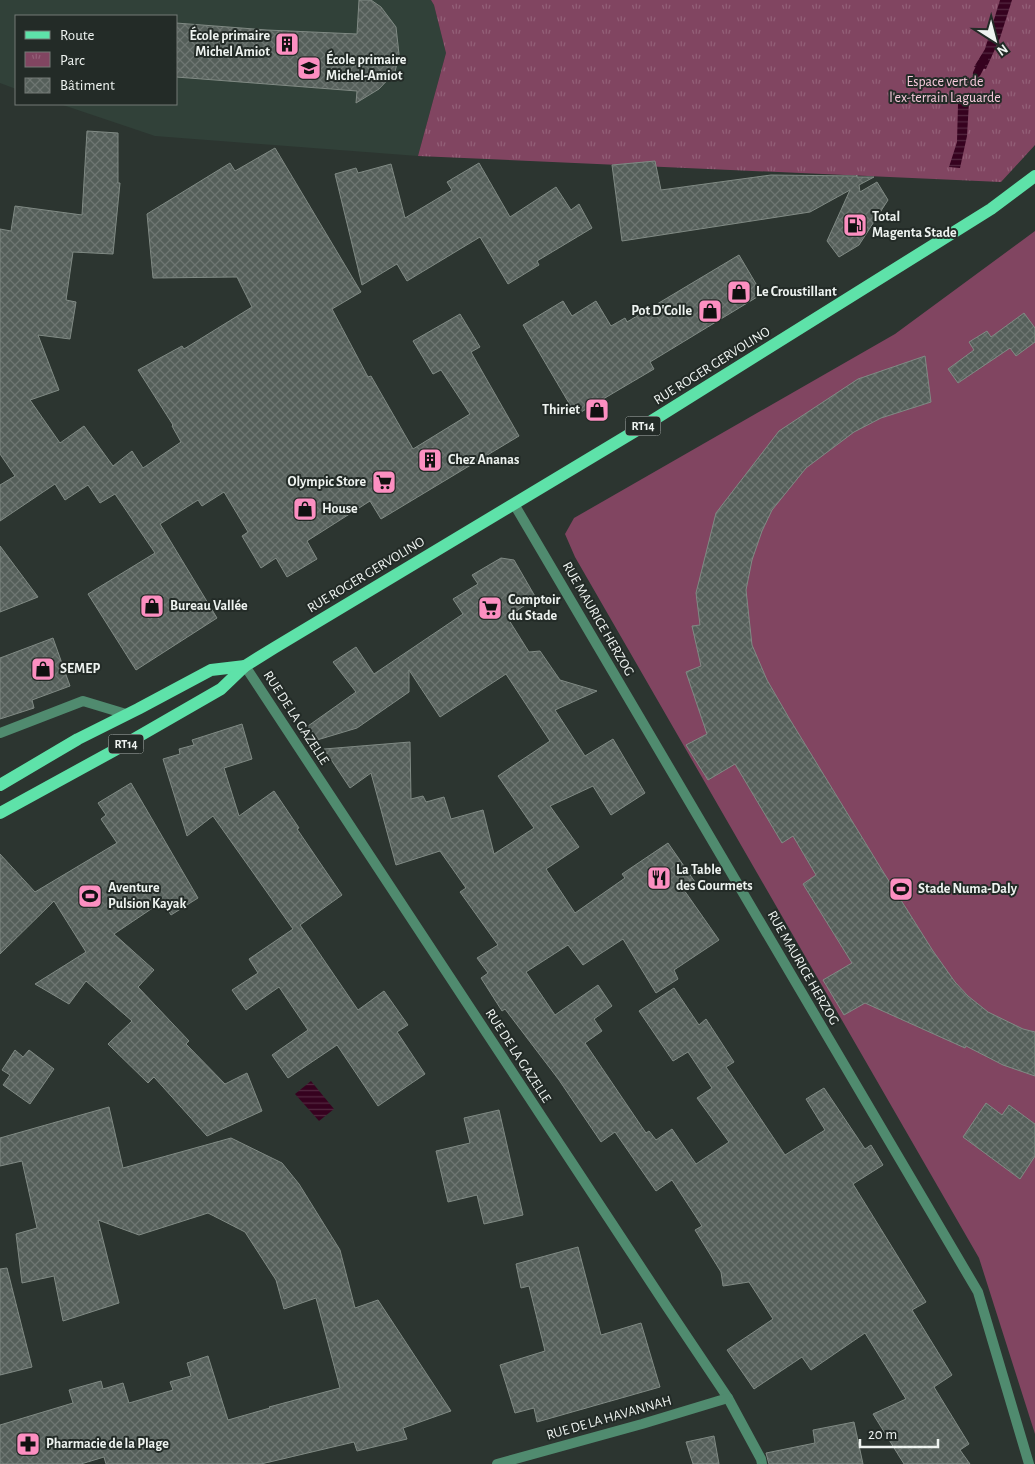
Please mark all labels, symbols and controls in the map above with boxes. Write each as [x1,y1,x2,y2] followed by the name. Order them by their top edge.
[15,15,178,105] legend
[970,15,1020,65] north arrow
[190,26,270,59] place label: École primaire Michel Amiot
[60,28,94,43] text: Route
[274,31,300,57] building icon: École primaire Michel Amiot
[994,41,1010,58] text: N
[326,50,407,83] place label: École primaire Michel-Amiot
[60,53,85,68] text: Parc
[296,55,322,81] school or university icon: École primaire Michel-Amiot
[889,75,1001,105] park label: Espace vert de l'ex-terrain Laguarde
[60,78,115,93] text: Bâtiment
[872,210,957,240] place label: Total Magenta Stade
[842,212,868,238] fuel station icon: Total Magenta Stade
[726,279,752,305] shop icon: Le Croustillant
[756,285,837,299] place label: Le Croustillant
[697,298,723,324] shop icon: Pot D'Colle
[631,304,692,318] place label: Pot D'Colle
[651,325,773,407] street label: RUE ROGER GERVOLINO
[584,397,610,423] shop icon: Thiriet
[542,403,580,417] place label: Thiriet
[626,416,660,436] road number: RT14
[417,447,443,473] building icon: Chez Ananas
[448,453,519,467] place label: Chez Ananas
[371,469,397,495] supermarket icon: Olympic Store
[287,475,366,489] place label: Olympic Store
[292,496,318,522] shop icon: House
[322,502,358,516] place label: House
[305,534,427,616] street label: RUE ROGER GERVOLINO
[560,559,636,679] street label: RUE MAURICE HERZOG
[139,593,165,619] shop icon: Bureau Vallée
[508,593,561,623] place label: Comptoir du Stade
[477,595,503,621] supermarket icon: Comptoir du Stade
[170,599,248,613] place label: Bureau Vallée
[30,656,56,682] shop icon: SEMEP
[60,662,100,676] place label: SEMEP
[261,669,332,768] street label: RUE DE LA GAZELLE
[108,734,144,754] road number: RT14
[676,863,753,893] place label: La Table des Gourmets
[646,865,672,891] restaurant icon: La Table des Gourmets
[888,876,914,902] sports icon: Stade Numa-Daly
[108,881,186,911] place label: Aventure Pulsion Kayak
[918,882,1018,896] place label: Stade Numa-Daly
[77,883,103,909] sports icon: Aventure Pulsion Kayak
[765,908,841,1028] street label: RUE MAURICE HERZOG
[483,1007,554,1106] street label: RUE DE LA GAZELLE
[545,1393,673,1443] street label: RUE DE LA HAVANNAH
[860,1416,938,1448] scale bar
[868,1427,897,1442] text: 20 m
[15,1431,41,1457] pharmacy icon: Pharmacie de la Plage
[46,1437,169,1451] place label: Pharmacie de la Plage

